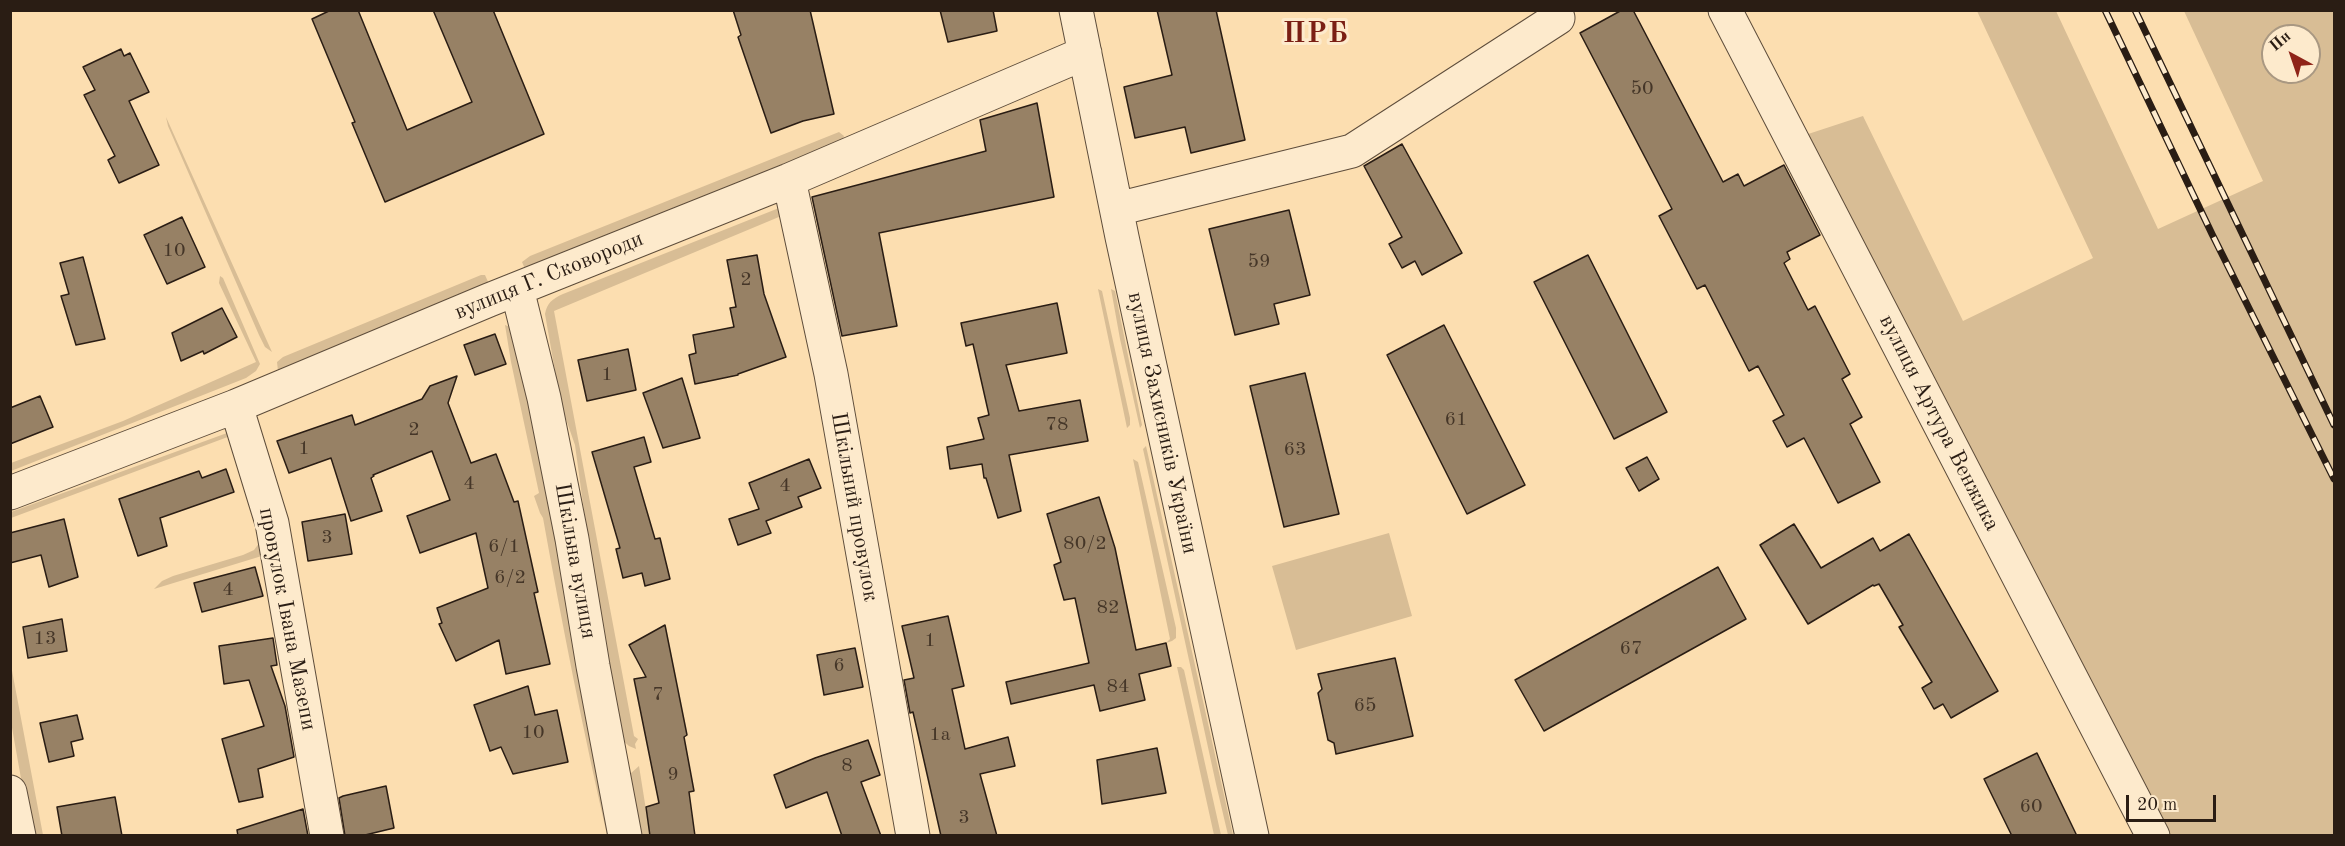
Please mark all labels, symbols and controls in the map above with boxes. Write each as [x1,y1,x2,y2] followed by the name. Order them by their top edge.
[1283,18,1349,52] district label: ПРБ
[2261,24,2321,84] north arrow
[2267,29,2294,55] text: Пн
[1630,77,1654,101] house number: 50
[451,226,647,326] street label: вулиця Г. Сковороди
[162,239,186,263] house number: 10
[1247,250,1271,274] house number: 59
[740,268,752,292] house number: 2
[1121,290,1203,556] street label: вулиця Захисників України
[1873,310,2005,536] street label: вулиця Артура Венжика
[601,363,613,387] house number: 1
[1444,408,1468,432] house number: 61
[824,410,884,604] street label: Шкільний провулок
[1045,413,1069,437] house number: 78
[408,418,420,442] house number: 2
[298,437,310,461] house number: 1
[1283,438,1307,462] house number: 63
[463,472,475,496] house number: 4
[779,474,791,498] house number: 4
[548,481,602,641] street label: Шкільна вулиця
[252,505,322,733] street label: провулок Івана Мазепи
[321,526,333,550] house number: 3
[1063,532,1107,556] house number: 80/2
[488,535,520,559] house number: 6/1
[494,566,526,590] house number: 6/2
[222,578,234,602] house number: 4
[1096,596,1120,620] house number: 82
[33,627,57,651] house number: 13
[924,629,936,653] house number: 1
[1619,637,1643,661] house number: 67
[833,654,845,678] house number: 6
[1106,675,1130,699] house number: 84
[652,683,664,707] house number: 7
[1353,694,1377,718] house number: 65
[521,721,545,745] house number: 10
[929,723,951,747] house number: 1а
[841,754,853,778] house number: 8
[667,763,679,787] house number: 9
[2129,783,2219,821] scale bar
[2019,795,2043,819] house number: 60
[2137,796,2177,814] text: 20 m
[958,806,970,830] house number: 3

